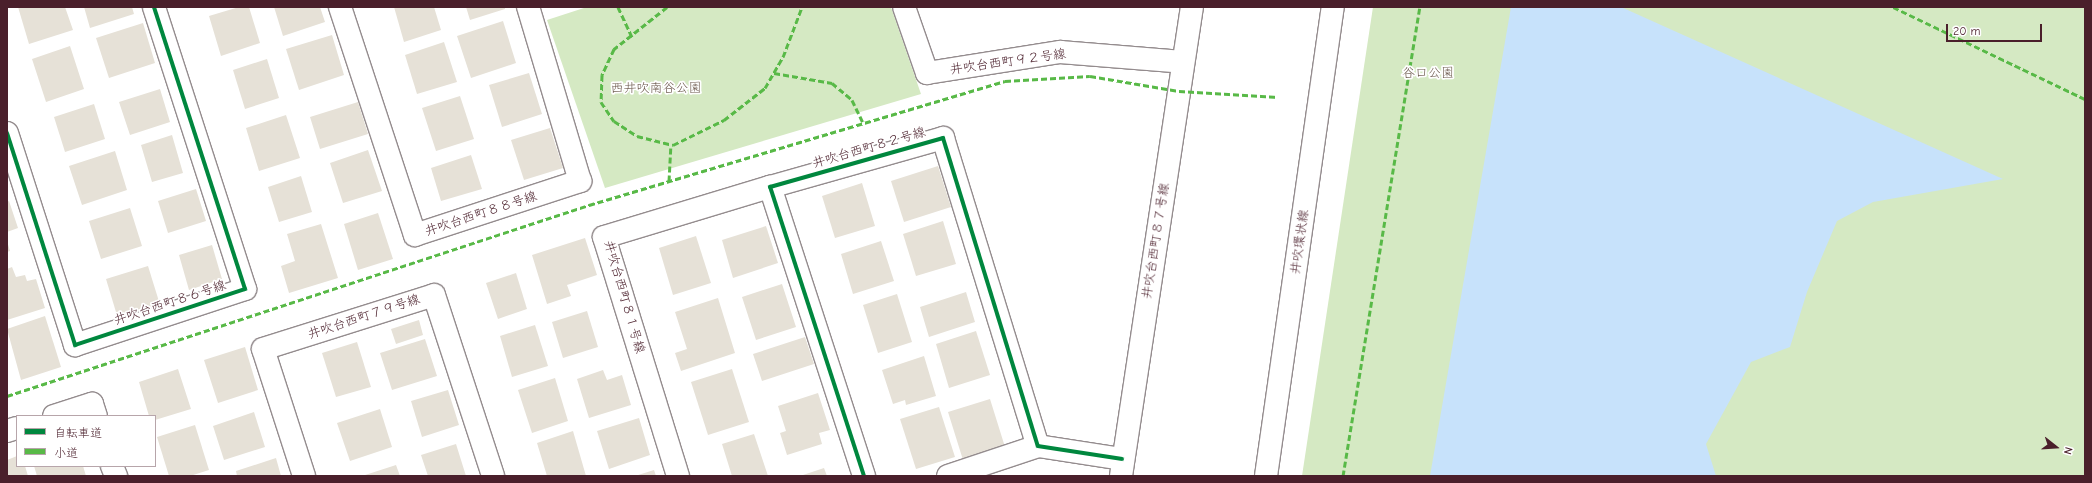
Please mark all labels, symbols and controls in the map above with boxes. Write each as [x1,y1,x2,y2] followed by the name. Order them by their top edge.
[1948,16,2044,42] scale bar
[1953,24,1981,38] text: 20 m
[949,46,1067,78] street label: 井吹台西町９２号線
[1402,65,1454,81] park label: 谷口公園
[611,80,701,96] park label: 西井吹南谷公園
[811,124,927,172] street label: 井吹台西町８２号線
[1139,182,1173,300] street label: 井吹台西町８７号線
[423,189,539,239] street label: 井吹台西町８８号線
[1288,209,1312,275] street label: 井吹環状線
[600,239,648,355] street label: 井吹台西町８１号線
[112,278,228,328] street label: 井吹台西町８６号線
[306,292,422,342] street label: 井吹台西町７９号線
[16,415,156,467] legend
[54,426,102,440] text: 自転車道
[2036,427,2076,467] north arrow
[2061,445,2075,456] text: N
[54,446,78,460] text: 小道

